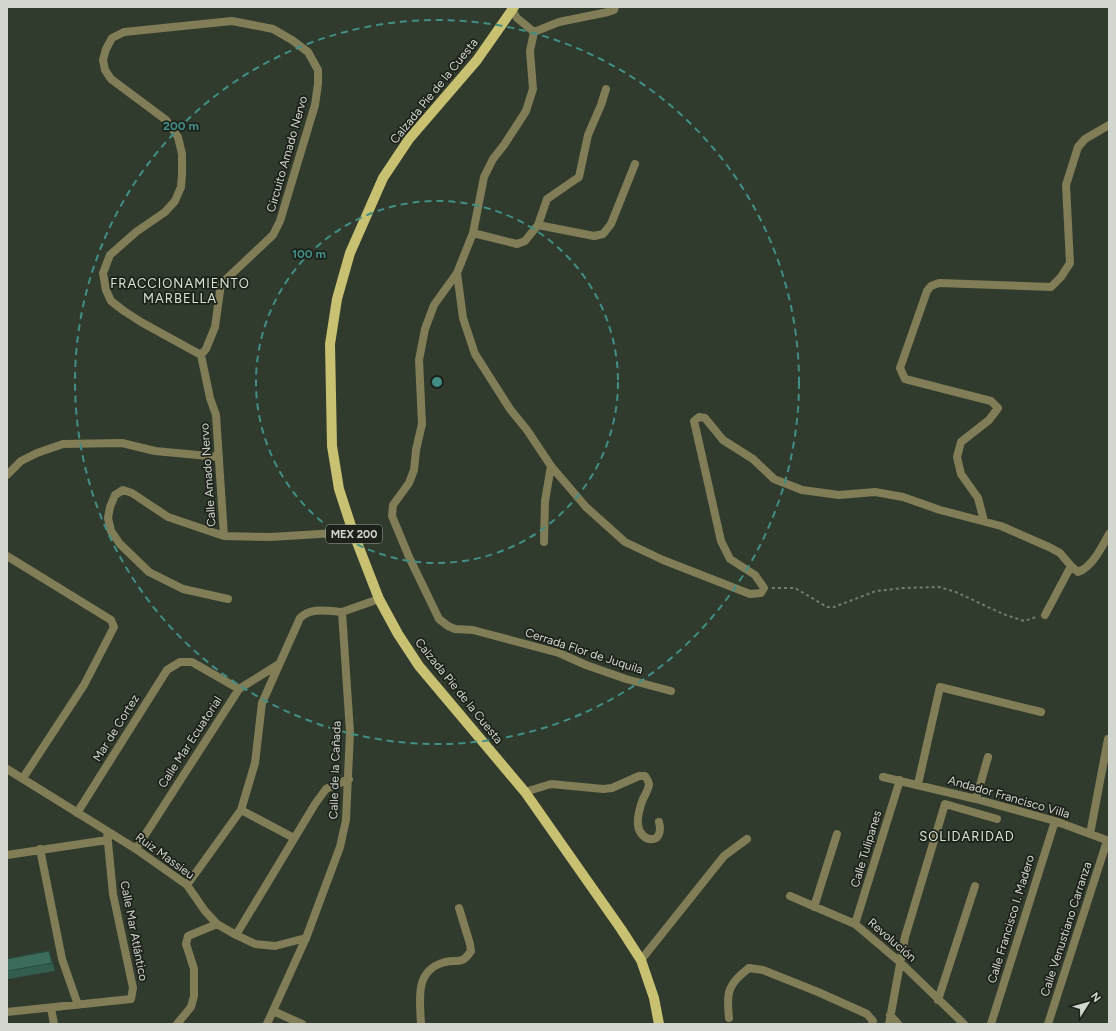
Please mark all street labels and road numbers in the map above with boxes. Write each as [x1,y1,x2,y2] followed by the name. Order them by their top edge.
[387,36,481,146] street label: Calzada Pie de la Cuesta
[264,94,310,214] street label: Circuito Amado Nervo
[197,423,219,527] street label: Calle Amado Nervo
[326,525,382,543] road number: MEX 200
[523,625,645,677] street label: Cerrada Flor de Juquila
[412,636,506,746] street label: Calzada Pie de la Cuesta
[90,692,142,764] street label: Mar de Cortez
[155,694,225,790] street label: Calle Mar Ecuatorial
[326,720,344,820] street label: Calle de la Cañada
[946,773,1072,821] street label: Andador Francisco Villa
[848,808,884,889] street label: Calle Tulipanes
[133,830,197,882] street label: Ruiz Massieu
[985,853,1037,985] street label: Calle Francisco I. Madero
[1038,860,1094,998] street label: Calle Venustiano Carranza
[117,880,151,982] street label: Calle Mar Atlántico
[865,915,919,965] street label: Revolución

